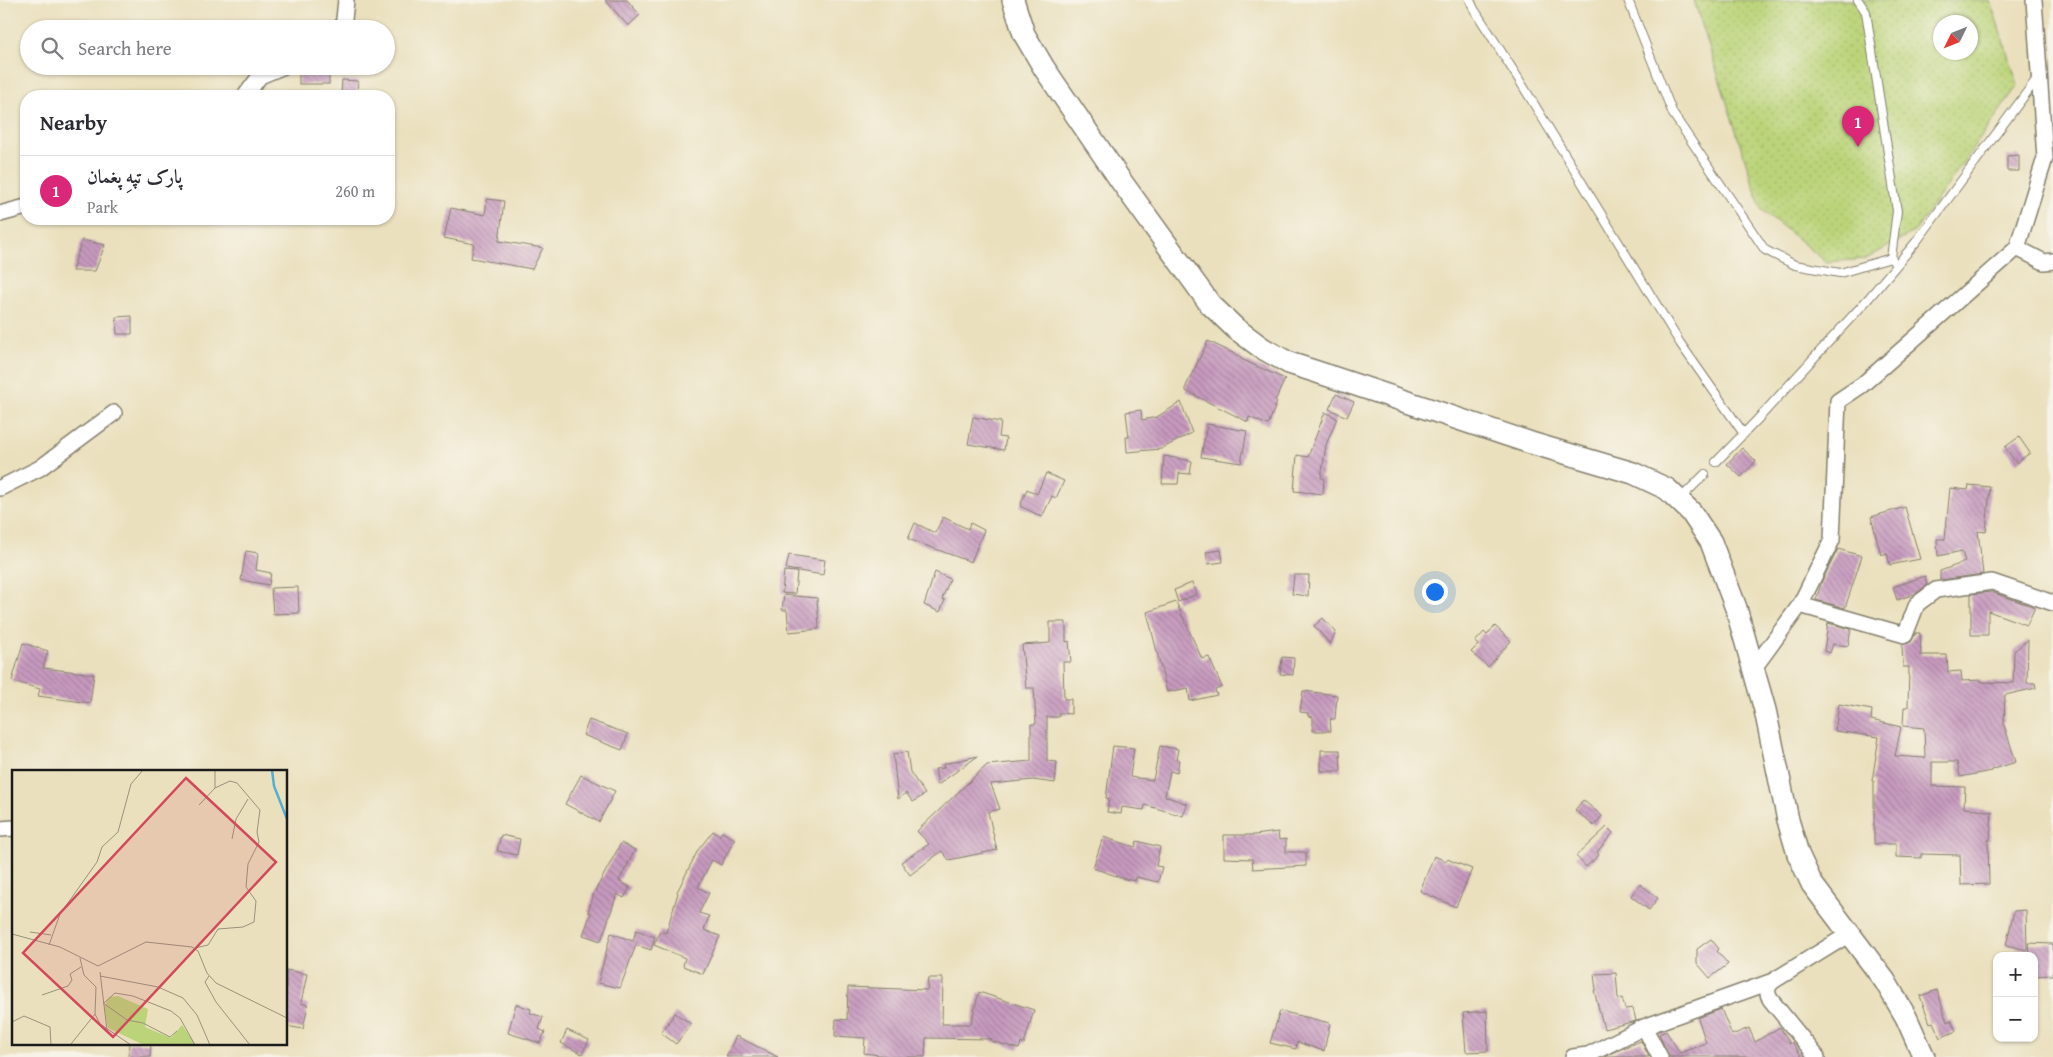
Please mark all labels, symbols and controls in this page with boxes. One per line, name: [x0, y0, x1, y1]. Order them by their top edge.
north arrow: [1933, 15, 1978, 60]
search box: [20, 20, 395, 75]
icon: search: [38, 34, 66, 62]
text: Search here: [78, 34, 172, 62]
pin: 1: [1842, 106, 1874, 147]
text: Nearby: [40, 107, 107, 138]
text: پارک تپهِ پغمان: [87, 162, 182, 190]
text: 1: [52, 179, 60, 203]
text: 260 m: [335, 179, 375, 203]
text: Park: [87, 195, 118, 219]
your location: [1422, 579, 1448, 605]
inset map: [12, 770, 288, 1044]
map controls: [1993, 952, 2038, 1042]
button: +: [1993, 952, 2038, 997]
button: −: [1993, 997, 2038, 1042]

